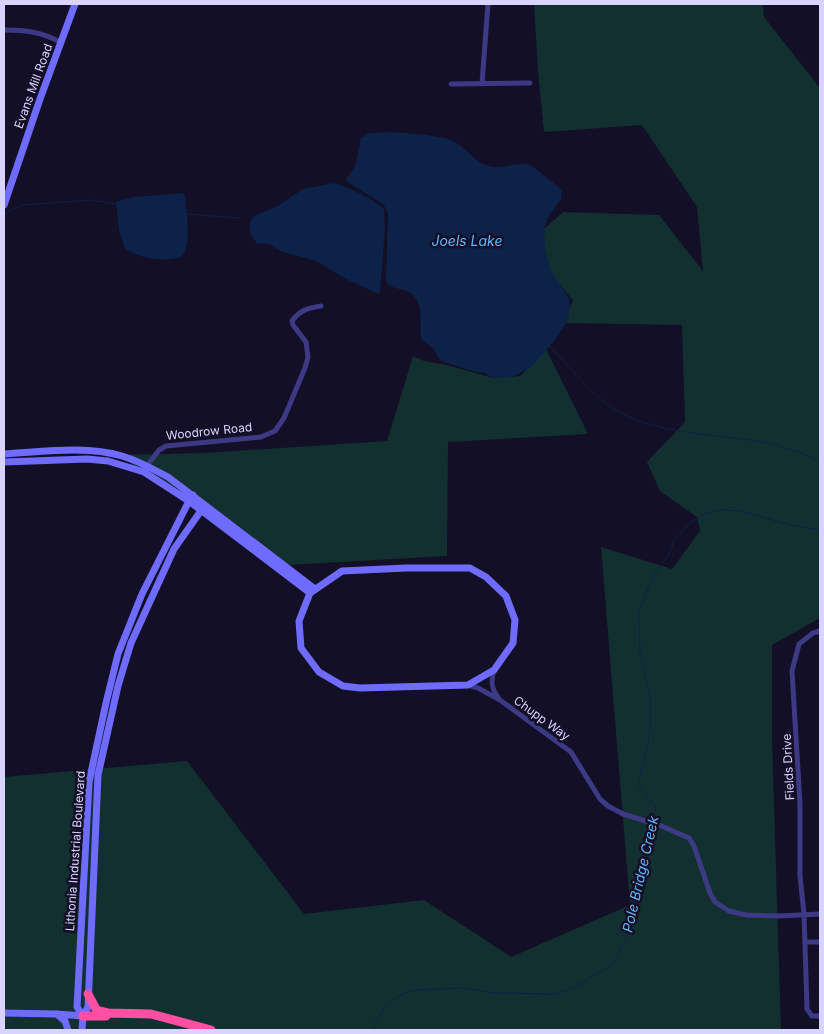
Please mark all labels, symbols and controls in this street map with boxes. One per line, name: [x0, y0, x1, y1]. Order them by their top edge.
street label: Evans Mill Road: [11, 41, 55, 131]
water label: Joels Lake: [431, 232, 503, 249]
street label: Woodrow Road: [165, 419, 253, 443]
street label: Chupp Way: [511, 693, 573, 743]
street label: Fields Drive: [779, 733, 797, 801]
street label: Lithonia Industrial Boulevard: [62, 770, 88, 932]
water label: Pole Bridge Creek: [618, 814, 662, 934]

